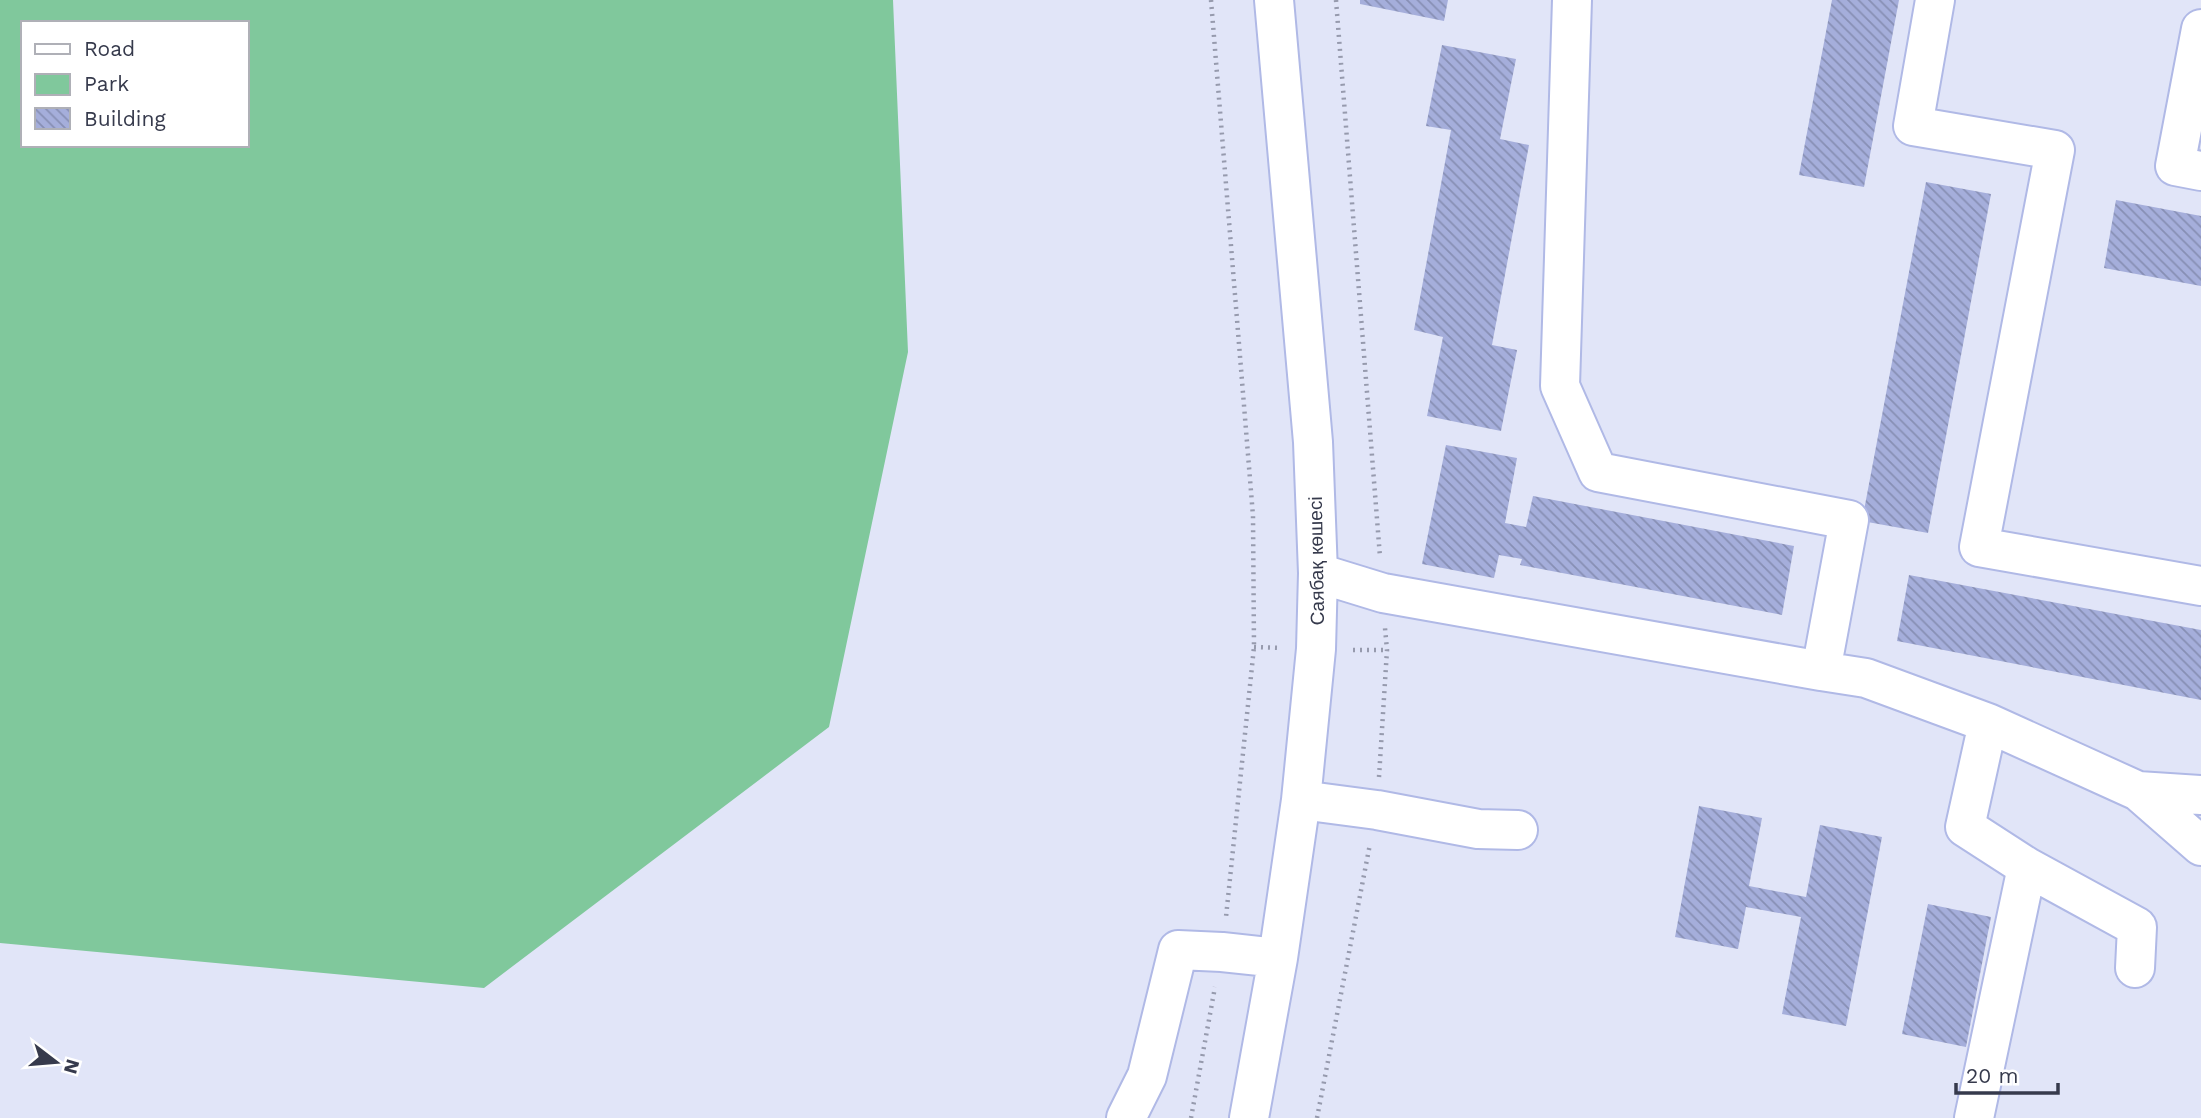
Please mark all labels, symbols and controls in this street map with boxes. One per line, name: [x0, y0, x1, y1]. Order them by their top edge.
legend: [21, 21, 248, 147]
text: Road: [84, 36, 135, 61]
text: Park: [84, 71, 129, 96]
text: Building: [84, 106, 166, 131]
street label: Саябақ көшесі: [1304, 496, 1329, 626]
north arrow: [21, 1027, 91, 1097]
scale bar: [1956, 1052, 2058, 1096]
text: N: [59, 1057, 85, 1076]
text: 20 m: [1966, 1063, 2018, 1088]

